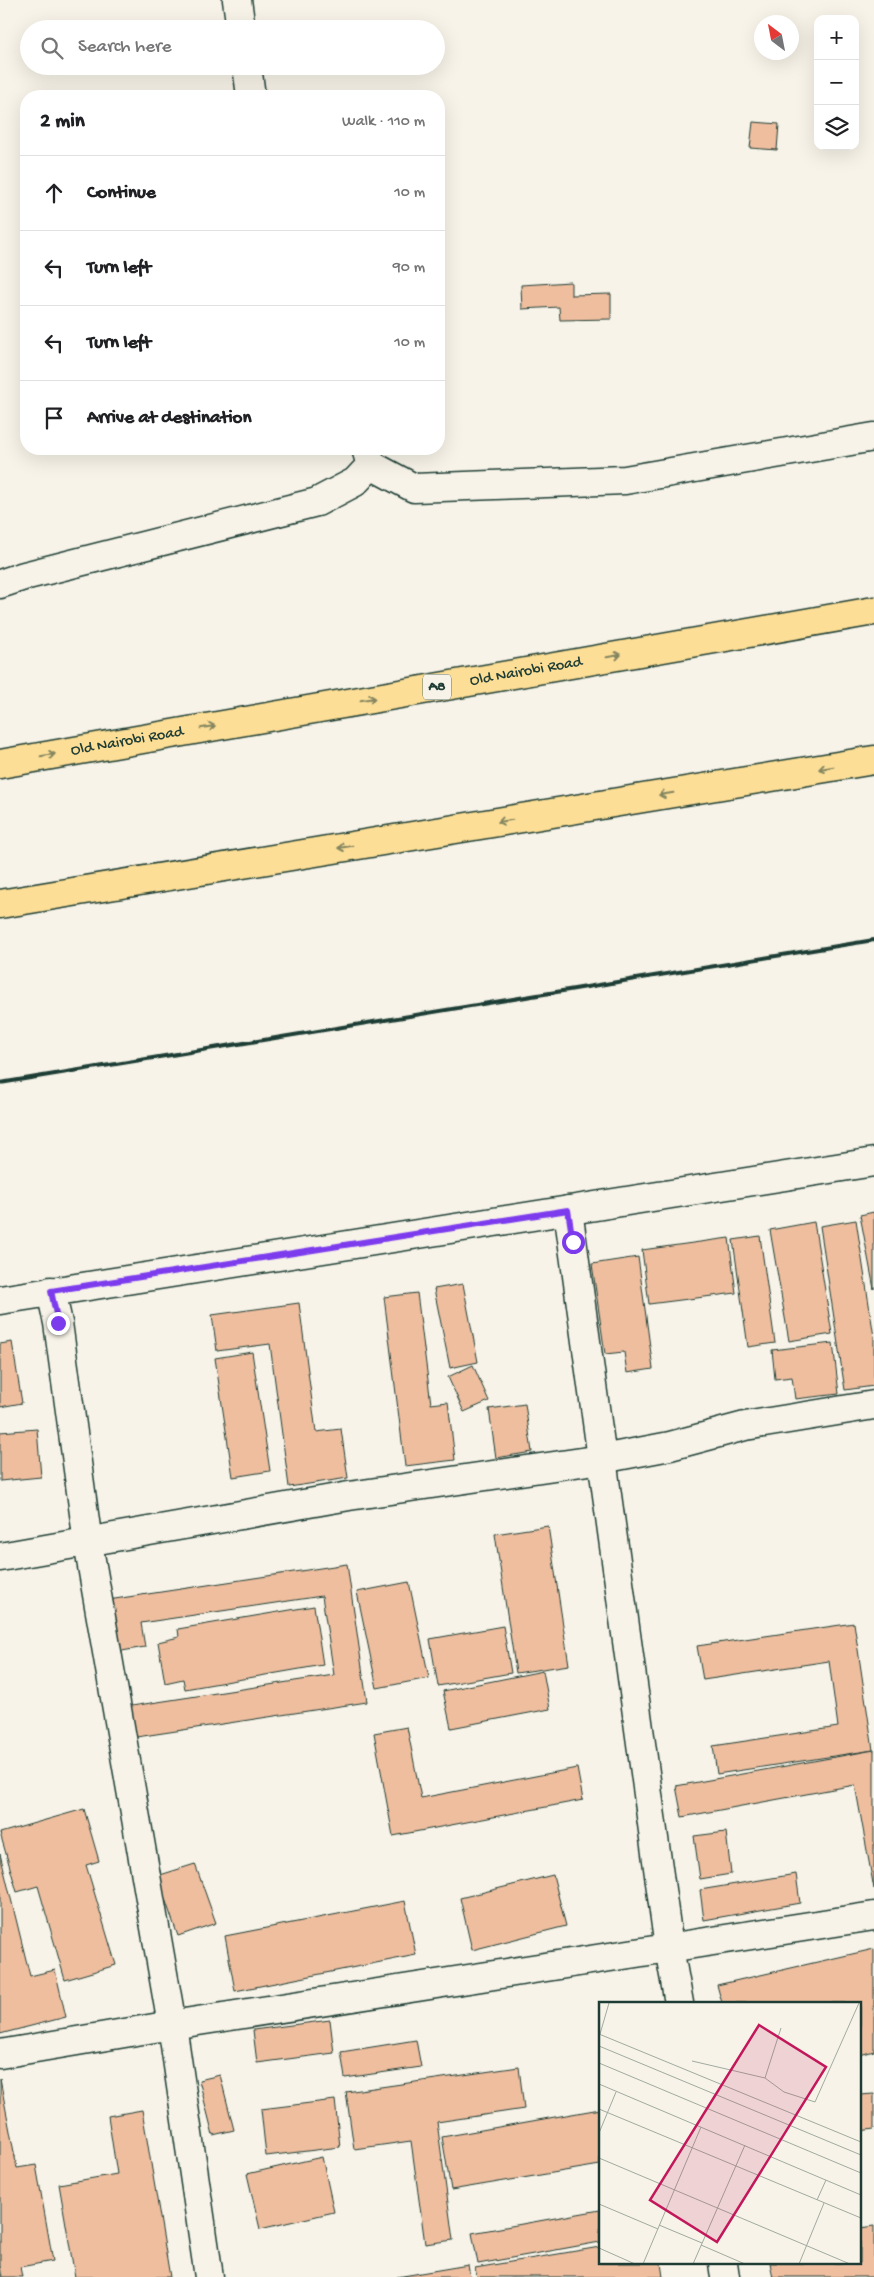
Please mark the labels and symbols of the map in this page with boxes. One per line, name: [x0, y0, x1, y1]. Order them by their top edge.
north arrow: [754, 15, 799, 60]
one-way arrow: [606, 651, 622, 661]
street label: Old Nairobi Road: [468, 652, 585, 691]
road number: A8: [423, 674, 451, 700]
one-way arrow: [360, 694, 376, 704]
street label: Old Nairobi Road: [69, 722, 186, 761]
one-way arrow: [200, 722, 216, 732]
one-way arrow: [40, 750, 56, 760]
one-way arrow: [818, 763, 834, 773]
one-way arrow: [658, 789, 674, 799]
one-way arrow: [498, 816, 514, 826]
one-way arrow: [337, 842, 353, 852]
route start: [562, 1231, 585, 1254]
route end: [47, 1312, 70, 1335]
inset map: [599, 2002, 862, 2264]

